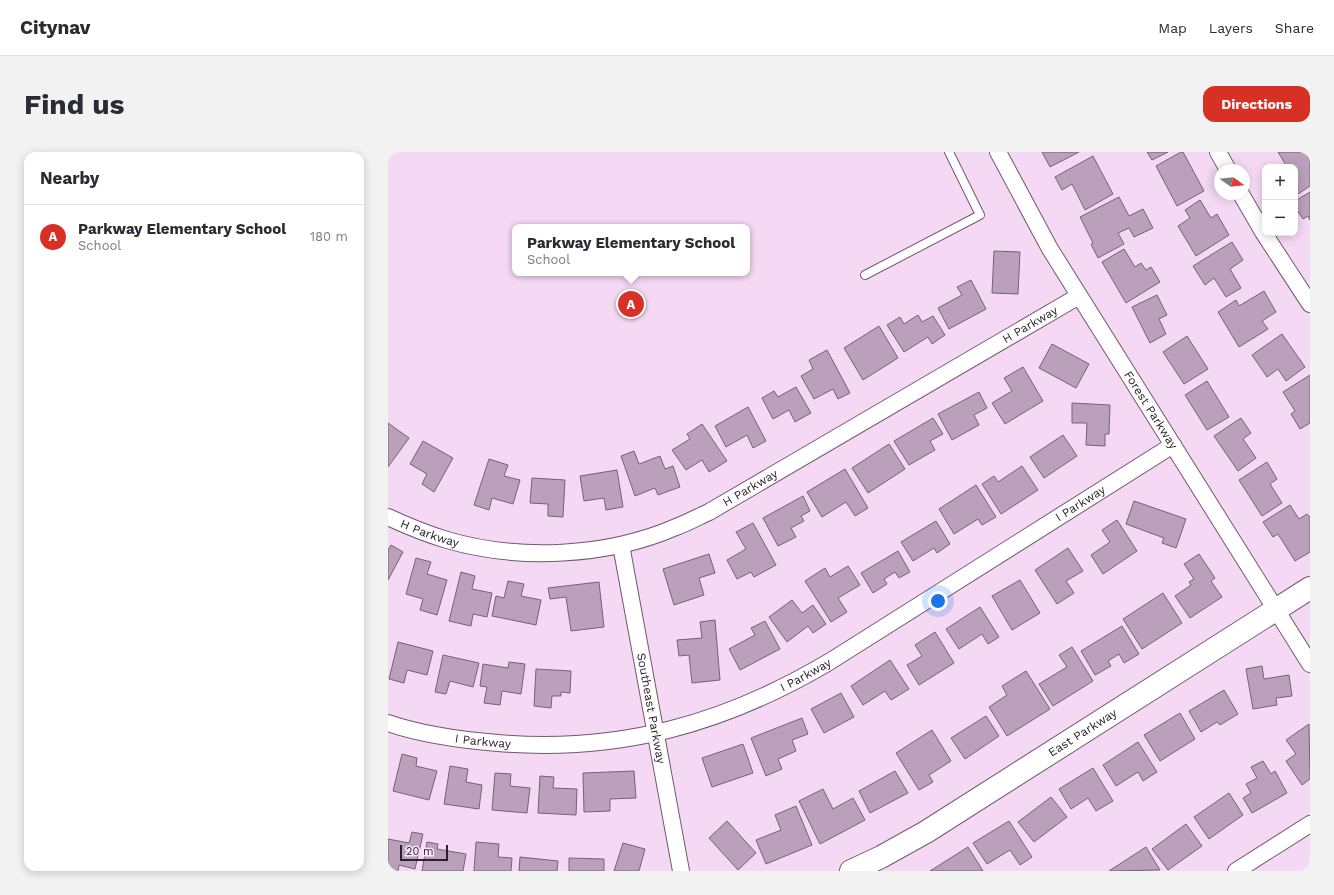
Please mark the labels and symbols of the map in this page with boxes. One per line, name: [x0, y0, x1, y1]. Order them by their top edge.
north arrow: [1214, 164, 1250, 200]
pin: A: [618, 289, 644, 319]
street label: H Parkway: [1000, 303, 1061, 346]
street label: Forest Parkway: [1121, 368, 1181, 452]
street label: H Parkway: [720, 466, 781, 509]
street label: I Parkway: [1053, 482, 1109, 524]
street label: H Parkway: [398, 517, 461, 550]
your location: [928, 591, 948, 611]
street label: Southeast Parkway: [634, 652, 668, 766]
street label: I Parkway: [778, 655, 834, 694]
street label: East Parkway: [1046, 705, 1120, 759]
street label: I Parkway: [454, 731, 512, 751]
scale bar: [400, 843, 448, 862]

